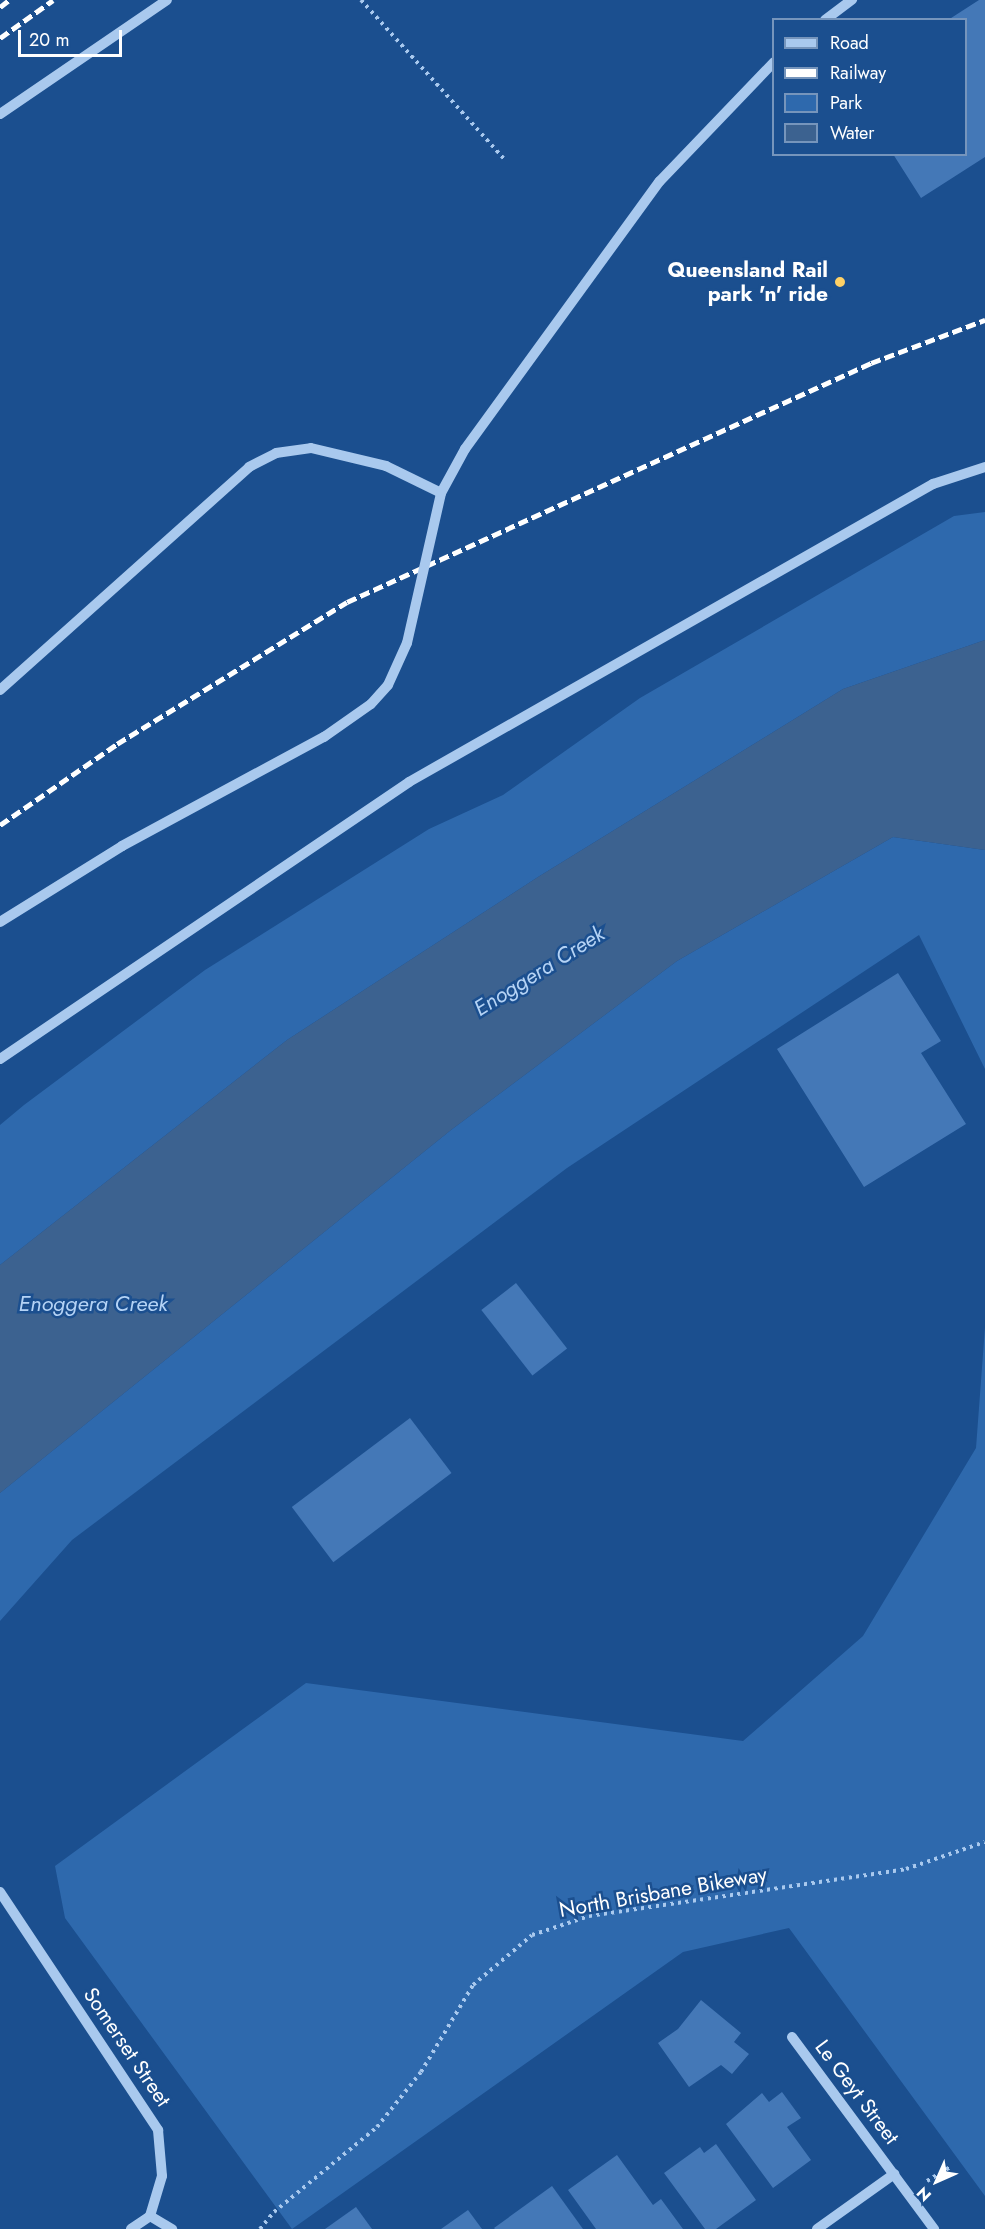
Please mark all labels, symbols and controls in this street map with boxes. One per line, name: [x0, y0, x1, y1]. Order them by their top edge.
scale bar: [21, 18, 124, 56]
legend: [772, 18, 967, 156]
text: 20 m: [29, 27, 69, 53]
text: Road: [830, 30, 869, 56]
text: Railway: [830, 60, 886, 86]
text: Park: [830, 90, 862, 116]
text: Water: [830, 120, 874, 146]
place label: Queensland Rail park 'n' ride: [667, 257, 828, 307]
marker: Queensland Rail park 'n' ride: [833, 275, 847, 289]
water label: Enoggera Creek: [469, 920, 609, 1022]
water label: Enoggera Creek: [18, 1291, 168, 1317]
street label: North Brisbane Bikeway: [557, 1861, 769, 1923]
street label: Somerset Street: [78, 1983, 176, 2111]
street label: Le Geyt Street: [810, 2035, 904, 2149]
north arrow: [907, 2151, 967, 2211]
text: N: [911, 2181, 937, 2207]

